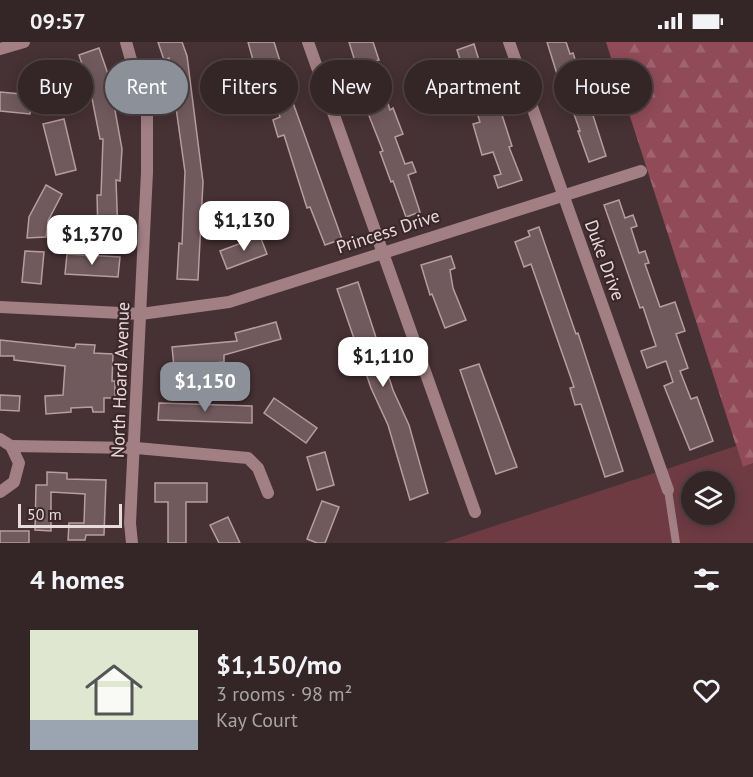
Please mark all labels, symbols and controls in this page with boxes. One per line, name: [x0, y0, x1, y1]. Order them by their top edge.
text: 09:57: [30, 7, 86, 35]
chip: Buy: [18, 60, 93, 114]
chip: Rent: [105, 60, 188, 114]
chip: Filters: [200, 60, 298, 114]
chip: New: [310, 60, 392, 114]
chip: Apartment: [404, 60, 542, 114]
chip: House: [554, 60, 652, 114]
pin: $1,130: [195, 201, 293, 252]
street label: Princess Drive: [333, 203, 443, 259]
text: $1,130: [213, 207, 275, 233]
pin: $1,370: [43, 215, 141, 266]
street label: Duke Drive: [580, 217, 630, 303]
text: $1,370: [61, 221, 123, 247]
street label: North Hoard Avenue: [106, 302, 134, 458]
pin: $1,110: [334, 337, 432, 388]
text: $1,110: [352, 343, 414, 369]
pin: $1,150: [156, 362, 254, 413]
text: $1,150: [174, 368, 236, 394]
map controls: [681, 471, 735, 525]
button: layers: [681, 471, 735, 525]
scale bar: [18, 501, 122, 528]
text: 50 m: [27, 504, 62, 524]
text: 4 homes: [30, 563, 125, 596]
icon: filters: [690, 563, 723, 596]
text: $1,150/mo: [216, 648, 342, 681]
icon: home: [78, 654, 150, 726]
icon: heart: [690, 674, 723, 707]
text: 3 rooms · 98 m²: [216, 681, 352, 707]
text: Kay Court: [216, 707, 298, 733]

